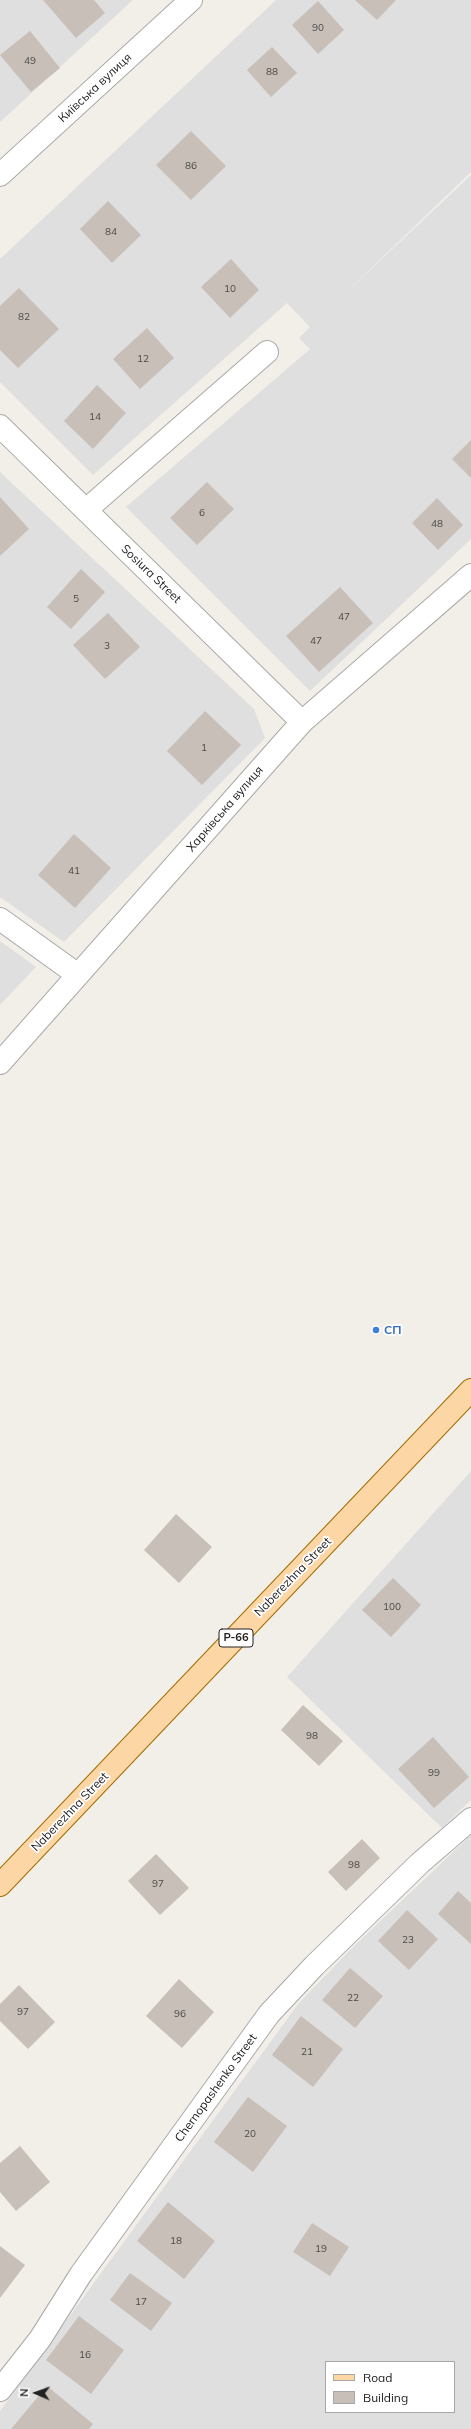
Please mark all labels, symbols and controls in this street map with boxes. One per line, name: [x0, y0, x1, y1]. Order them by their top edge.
house number: 90: [312, 22, 324, 34]
street label: Київська вулиця: [55, 50, 135, 126]
house number: 49: [24, 55, 36, 67]
house number: 88: [266, 66, 278, 78]
house number: 86: [185, 160, 197, 172]
house number: 84: [105, 226, 117, 238]
house number: 10: [224, 283, 236, 295]
house number: 82: [18, 311, 30, 323]
house number: 12: [137, 353, 149, 365]
house number: 14: [89, 411, 101, 423]
house number: 6: [199, 507, 205, 519]
house number: 48: [431, 518, 443, 530]
street label: Sosiura Street: [118, 542, 184, 606]
house number: 5: [73, 593, 79, 605]
house number: 47: [338, 611, 350, 623]
house number: 47: [310, 635, 322, 647]
house number: 3: [104, 640, 110, 652]
house number: 1: [201, 742, 207, 754]
street label: Харківська вулиця: [184, 763, 266, 855]
house number: 41: [68, 865, 80, 877]
place label: СП: [384, 1323, 401, 1337]
marker: СП: [371, 1325, 381, 1335]
street label: Naberezhna Street: [252, 1534, 334, 1620]
house number: 100: [383, 1601, 401, 1613]
road number: Р-66: [219, 1629, 253, 1647]
house number: 98: [306, 1730, 318, 1742]
house number: 99: [428, 1767, 440, 1779]
street label: Naberezhna Street: [29, 1769, 111, 1855]
house number: 98: [348, 1859, 360, 1871]
house number: 97: [152, 1878, 164, 1890]
house number: 23: [402, 1934, 414, 1946]
house number: 22: [347, 1992, 359, 2004]
house number: 97: [17, 2006, 29, 2018]
house number: 96: [174, 2008, 186, 2020]
street label: Chernopashenko Street: [172, 2031, 260, 2145]
house number: 21: [301, 2046, 313, 2058]
house number: 20: [244, 2128, 256, 2140]
house number: 18: [170, 2235, 182, 2247]
house number: 19: [315, 2243, 327, 2255]
house number: 17: [135, 2296, 147, 2308]
house number: 16: [79, 2349, 91, 2361]
legend: [325, 2361, 455, 2413]
text: Road: [363, 2370, 392, 2385]
north arrow: [16, 2373, 56, 2413]
text: N: [17, 2388, 31, 2397]
text: Building: [363, 2390, 408, 2405]

